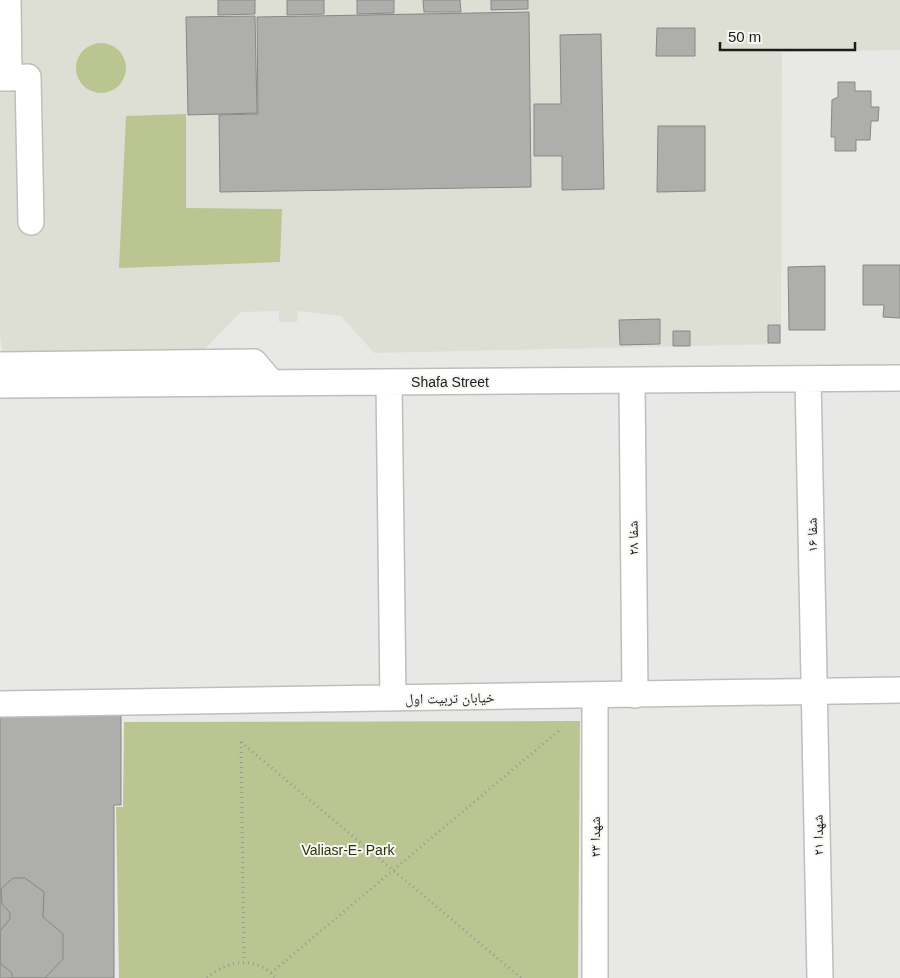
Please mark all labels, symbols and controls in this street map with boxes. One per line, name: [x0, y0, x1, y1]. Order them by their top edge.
scale bar: [720, 20, 855, 52]
text: 50 m: [728, 28, 761, 45]
street label: Shafa Street: [411, 374, 489, 390]
street label: شفا ۱۶: [804, 518, 820, 552]
street label: شفا ۲۸: [625, 521, 641, 555]
street label: خیابان تربیت اول: [405, 689, 495, 708]
street label: شهدا ۲۱: [810, 814, 826, 856]
street label: شهدا ۲۳: [587, 817, 603, 857]
park label: Valiasr-E- Park: [301, 842, 396, 858]

